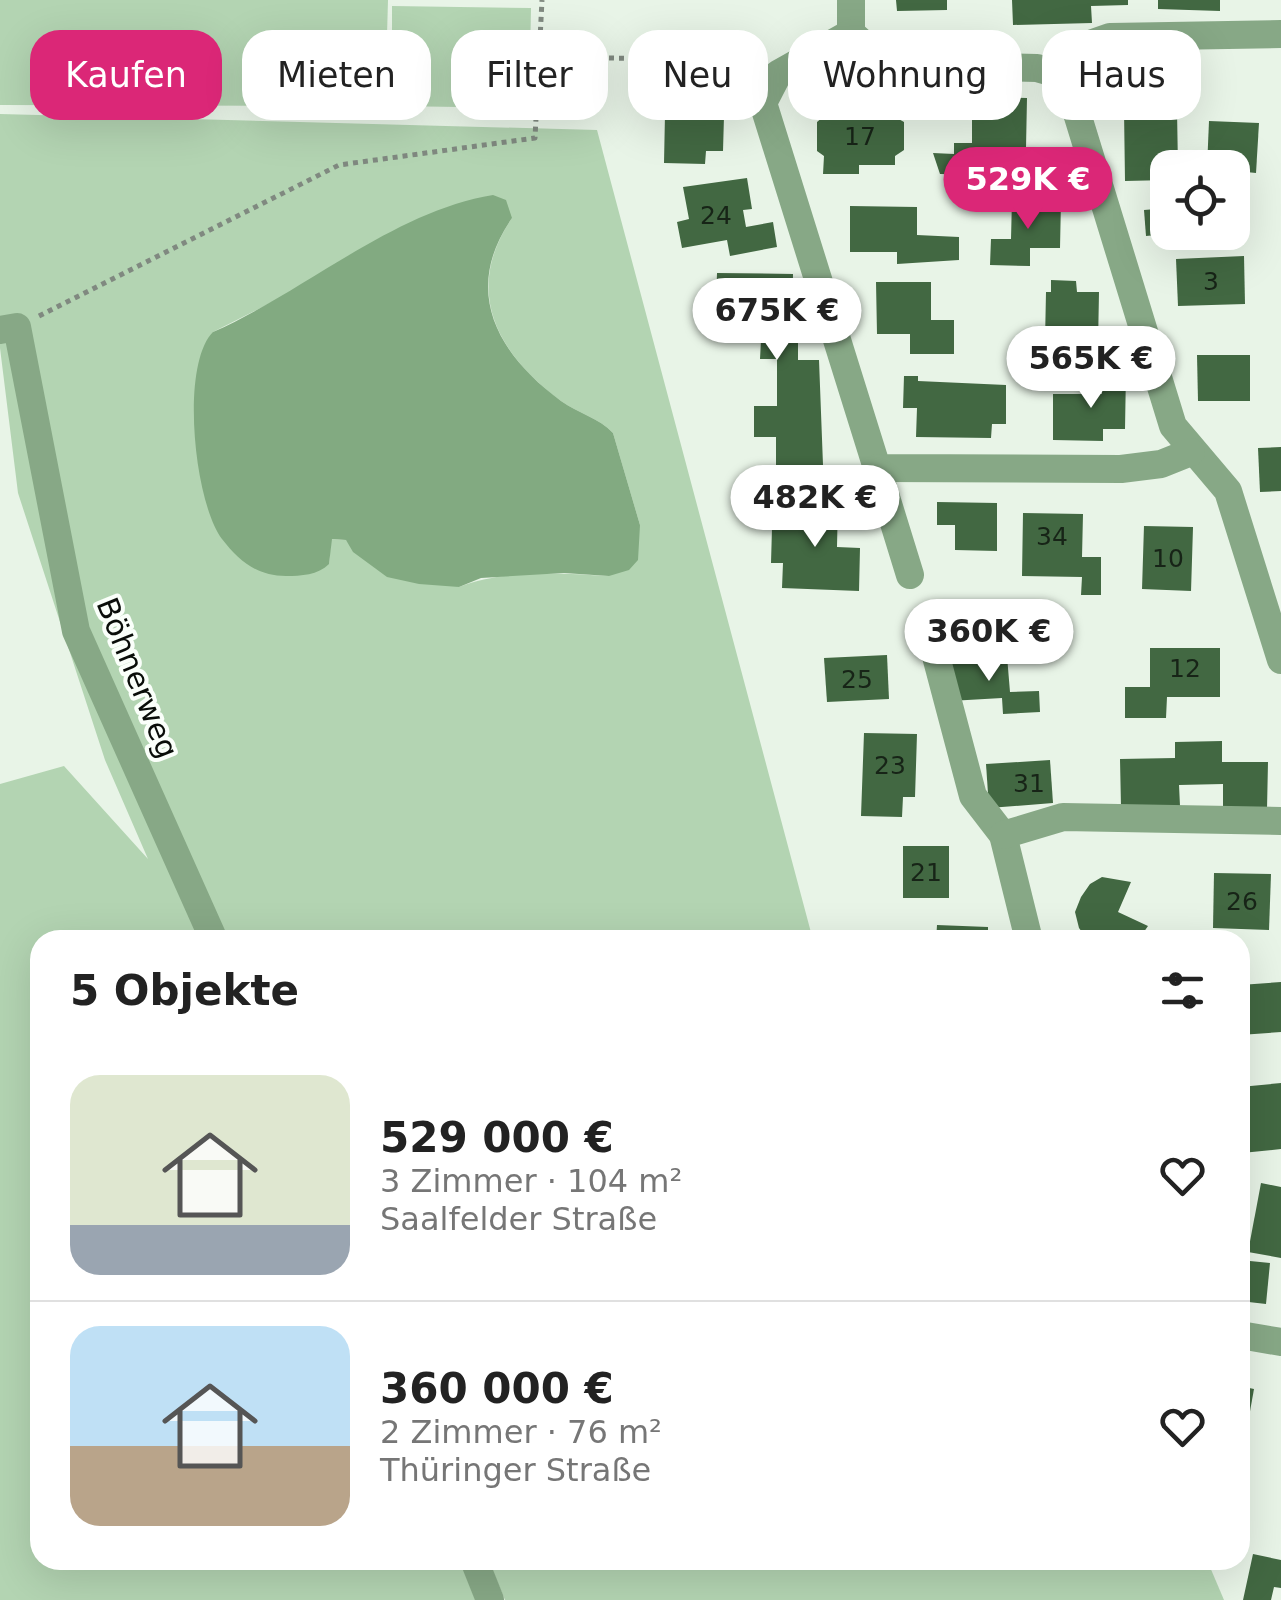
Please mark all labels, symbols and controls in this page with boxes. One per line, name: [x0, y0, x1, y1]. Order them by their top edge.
chip: Kaufen: [30, 30, 222, 120]
chip: Mieten: [242, 30, 431, 120]
chip: Filter: [451, 30, 608, 120]
chip: Neu: [628, 30, 768, 120]
chip: Wohnung: [788, 30, 1022, 120]
chip: Haus: [1042, 30, 1201, 120]
house number: 17: [844, 122, 876, 151]
pin: 529K €: [947, 147, 1109, 232]
map controls: [1150, 150, 1250, 250]
button: locate: [1150, 150, 1250, 250]
text: 529K €: [966, 160, 1091, 198]
house number: 24: [700, 201, 732, 230]
house number: 3: [1203, 267, 1219, 296]
pin: 675K €: [696, 278, 858, 363]
text: 675K €: [715, 291, 840, 329]
pin: 565K €: [1010, 326, 1172, 411]
text: 565K €: [1029, 339, 1154, 377]
pin: 482K €: [734, 465, 896, 550]
text: 482K €: [753, 478, 878, 516]
house number: 34: [1036, 522, 1068, 551]
house number: 10: [1152, 544, 1184, 573]
street label: Böhnerweg: [89, 593, 185, 763]
pin: 360K €: [908, 599, 1070, 684]
text: 360K €: [927, 612, 1052, 650]
house number: 12: [1169, 654, 1201, 683]
house number: 25: [841, 665, 873, 694]
house number: 23: [874, 751, 906, 780]
house number: 31: [1013, 769, 1045, 798]
house number: 21: [910, 858, 942, 887]
house number: 26: [1226, 887, 1258, 916]
icon: filters: [1155, 963, 1210, 1018]
text: 5 Objekte: [70, 966, 299, 1015]
text: 529 000 €: [380, 1113, 614, 1162]
icon: home: [150, 1115, 270, 1235]
icon: heart: [1155, 1148, 1210, 1203]
text: 3 Zimmer · 104 m²: [380, 1162, 682, 1200]
text: Saalfelder Straße: [380, 1200, 657, 1238]
text: 360 000 €: [380, 1364, 614, 1413]
icon: home: [150, 1366, 270, 1486]
icon: heart: [1155, 1399, 1210, 1454]
text: 2 Zimmer · 76 m²: [380, 1413, 662, 1451]
text: Thüringer Straße: [380, 1451, 651, 1489]

